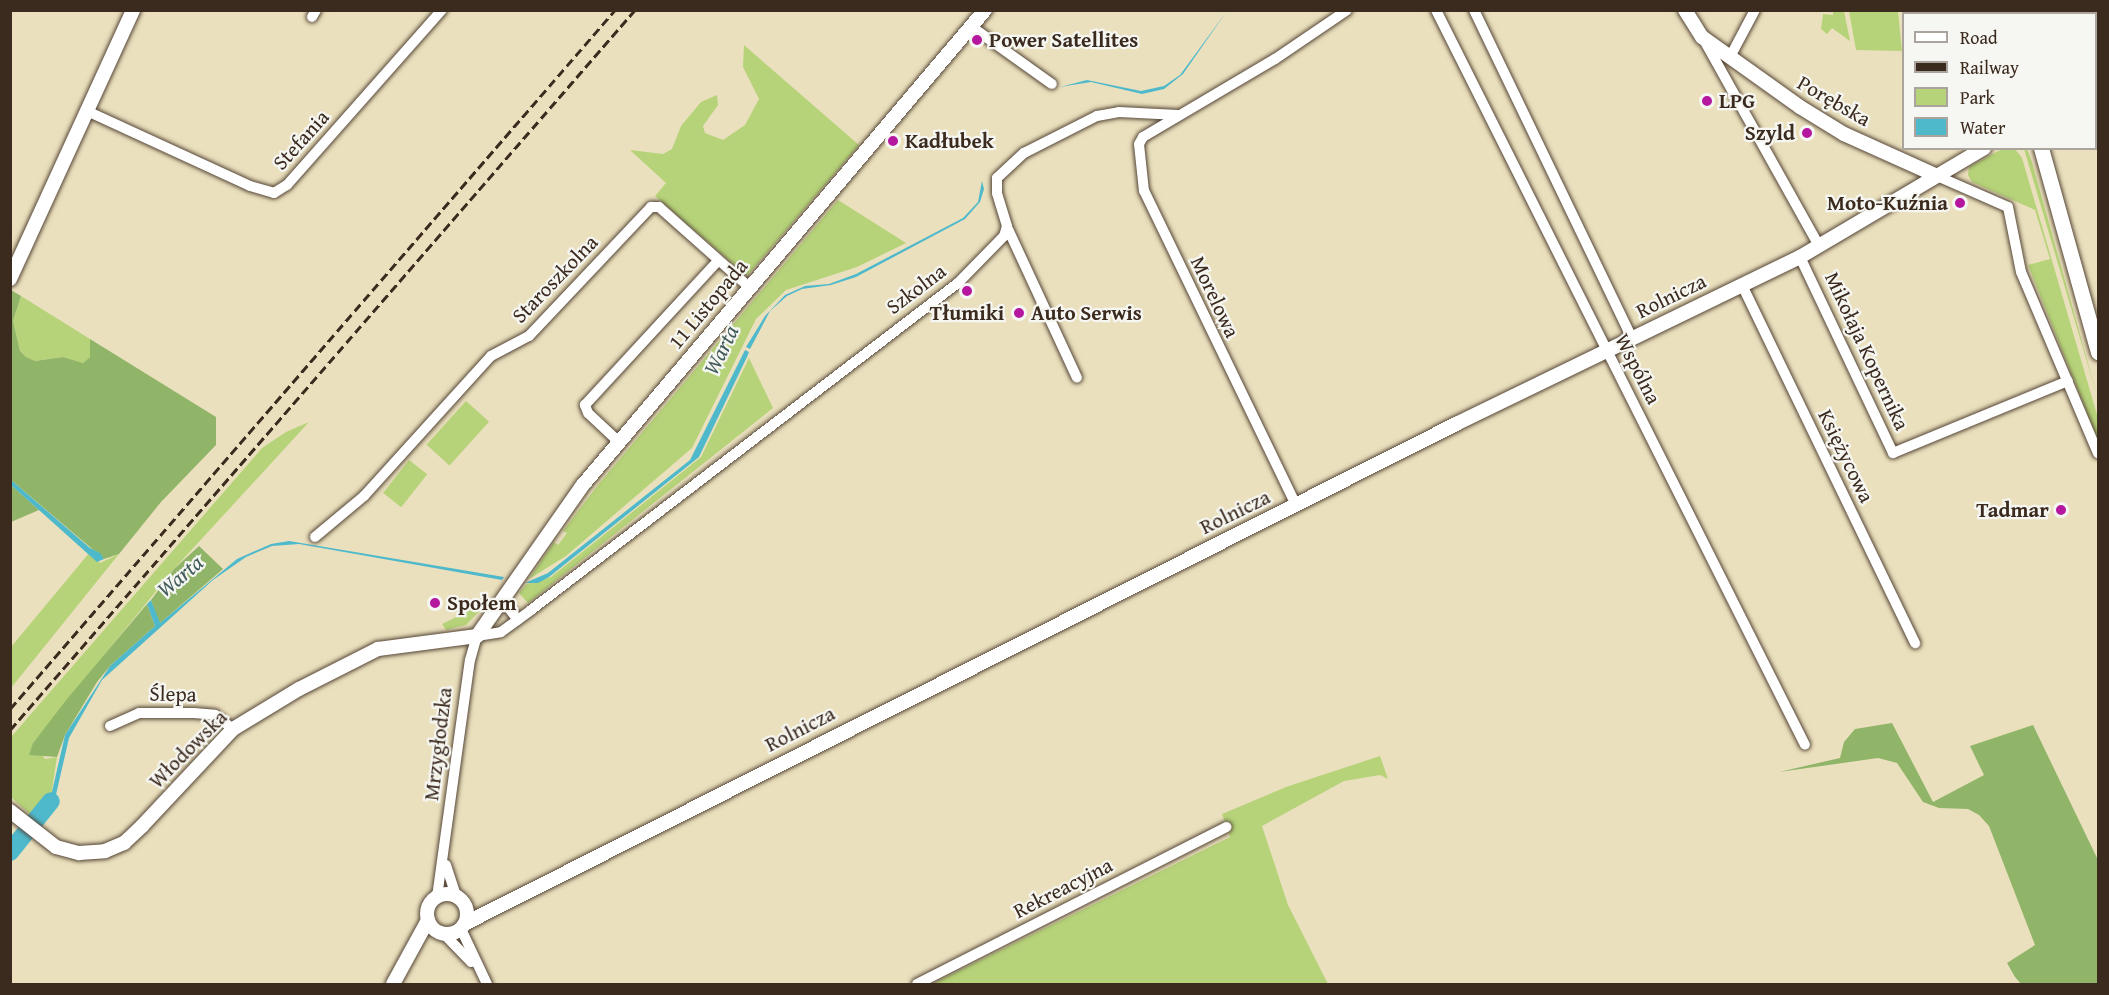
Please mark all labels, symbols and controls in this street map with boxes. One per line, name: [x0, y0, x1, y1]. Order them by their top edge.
legend: [1902, 12, 2097, 150]
text: Road: [1960, 24, 1998, 51]
place label: Power Satellites: [989, 27, 1138, 53]
marker: Power Satellites: [970, 33, 984, 47]
text: Railway: [1960, 54, 2019, 81]
street label: Porębska: [1793, 70, 1875, 132]
text: Park: [1960, 84, 1995, 111]
place label: LPG: [1719, 88, 1755, 114]
marker: LPG: [1700, 94, 1714, 108]
street label: Stefania: [268, 105, 334, 175]
text: Water: [1960, 114, 2005, 141]
place label: Szyld: [1745, 120, 1795, 146]
marker: Szyld: [1800, 126, 1814, 140]
place label: Kadłubek: [905, 128, 994, 154]
marker: Kadłubek: [886, 134, 900, 148]
place label: Moto-Kuźnia: [1827, 190, 1948, 216]
marker: Moto-Kuźnia: [1953, 196, 1967, 210]
street label: Staroszkolna: [507, 230, 603, 328]
street label: Morelowa: [1185, 252, 1245, 342]
street label: 11 Listopada: [663, 254, 753, 354]
street label: Szkolna: [881, 258, 951, 320]
street label: Rolnicza: [1632, 268, 1710, 324]
street label: Mikołaja Kopernika: [1819, 268, 1915, 434]
marker: Tłumiki: [960, 284, 974, 298]
place label: Tłumiki: [930, 300, 1004, 326]
place label: Auto Serwis: [1031, 300, 1142, 326]
marker: Auto Serwis: [1012, 306, 1026, 320]
water label: Warta: [698, 321, 744, 379]
street label: Wspólna: [1610, 329, 1666, 409]
street label: Księżycowa: [1813, 405, 1879, 507]
street label: Rolnicza: [1196, 484, 1274, 540]
place label: Tadmar: [1976, 497, 2049, 523]
marker: Tadmar: [2054, 503, 2068, 517]
water label: Warta: [152, 549, 208, 603]
place label: Społem: [447, 590, 516, 616]
marker: Społem: [428, 596, 442, 610]
street label: Ślepa: [149, 681, 197, 707]
street label: Mrzygłodzka: [419, 686, 457, 802]
street label: Rolnicza: [761, 701, 839, 757]
street label: Włodowska: [144, 705, 232, 793]
street label: Rekreacyjna: [1009, 852, 1117, 924]

